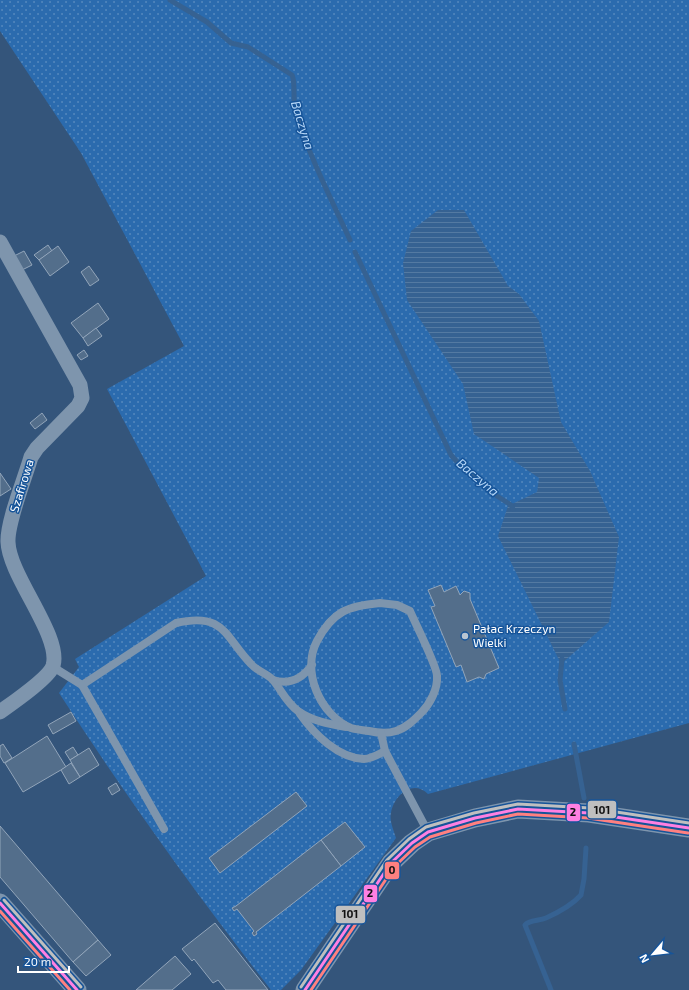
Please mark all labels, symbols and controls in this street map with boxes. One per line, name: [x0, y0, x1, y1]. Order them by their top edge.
water label: Baczyna: [288, 99, 318, 151]
water label: Baczyna: [454, 455, 502, 499]
street label: Szafirowa: [6, 458, 36, 514]
place label: Pałac Krzeczyn Wielki: [473, 621, 555, 649]
marker: Pałac Krzeczyn Wielki: [460, 631, 470, 641]
line badge: 101: [587, 800, 617, 819]
line badge: 2: [566, 803, 581, 822]
text: 101: [594, 803, 610, 816]
text: 2: [570, 805, 576, 818]
line badge: 0: [384, 861, 400, 880]
text: 0: [389, 863, 396, 876]
line badge: 2: [363, 884, 378, 903]
text: 2: [367, 886, 373, 899]
line badge: 101: [335, 905, 366, 924]
text: 101: [342, 907, 358, 920]
north arrow: [633, 934, 673, 974]
scale bar: [18, 948, 69, 974]
text: N: [636, 952, 651, 965]
text: 20 m: [24, 954, 51, 968]

